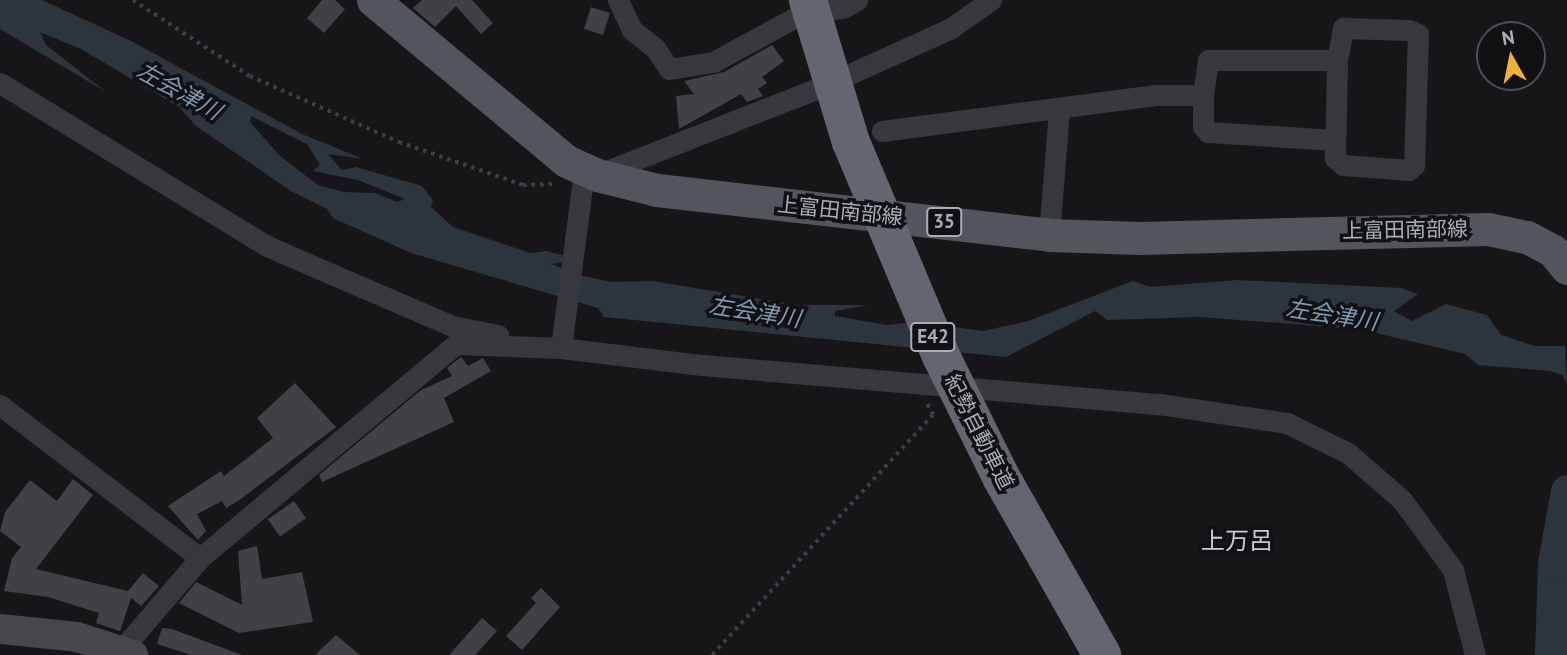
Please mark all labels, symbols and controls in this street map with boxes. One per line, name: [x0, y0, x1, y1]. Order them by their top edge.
north arrow: [1476, 21, 1546, 91]
text: N: [1500, 24, 1516, 50]
water label: 左会津川: [132, 57, 226, 125]
street label: 上富田南部線: [776, 192, 904, 230]
road number: 35: [925, 206, 963, 238]
street label: 上富田南部線: [1342, 216, 1468, 244]
water label: 左会津川: [707, 291, 803, 333]
water label: 左会津川: [1284, 294, 1380, 336]
road number: E42: [910, 322, 956, 352]
street label: 紀勢自動車道: [939, 370, 1019, 494]
district label: 上万呂: [1201, 527, 1273, 555]

